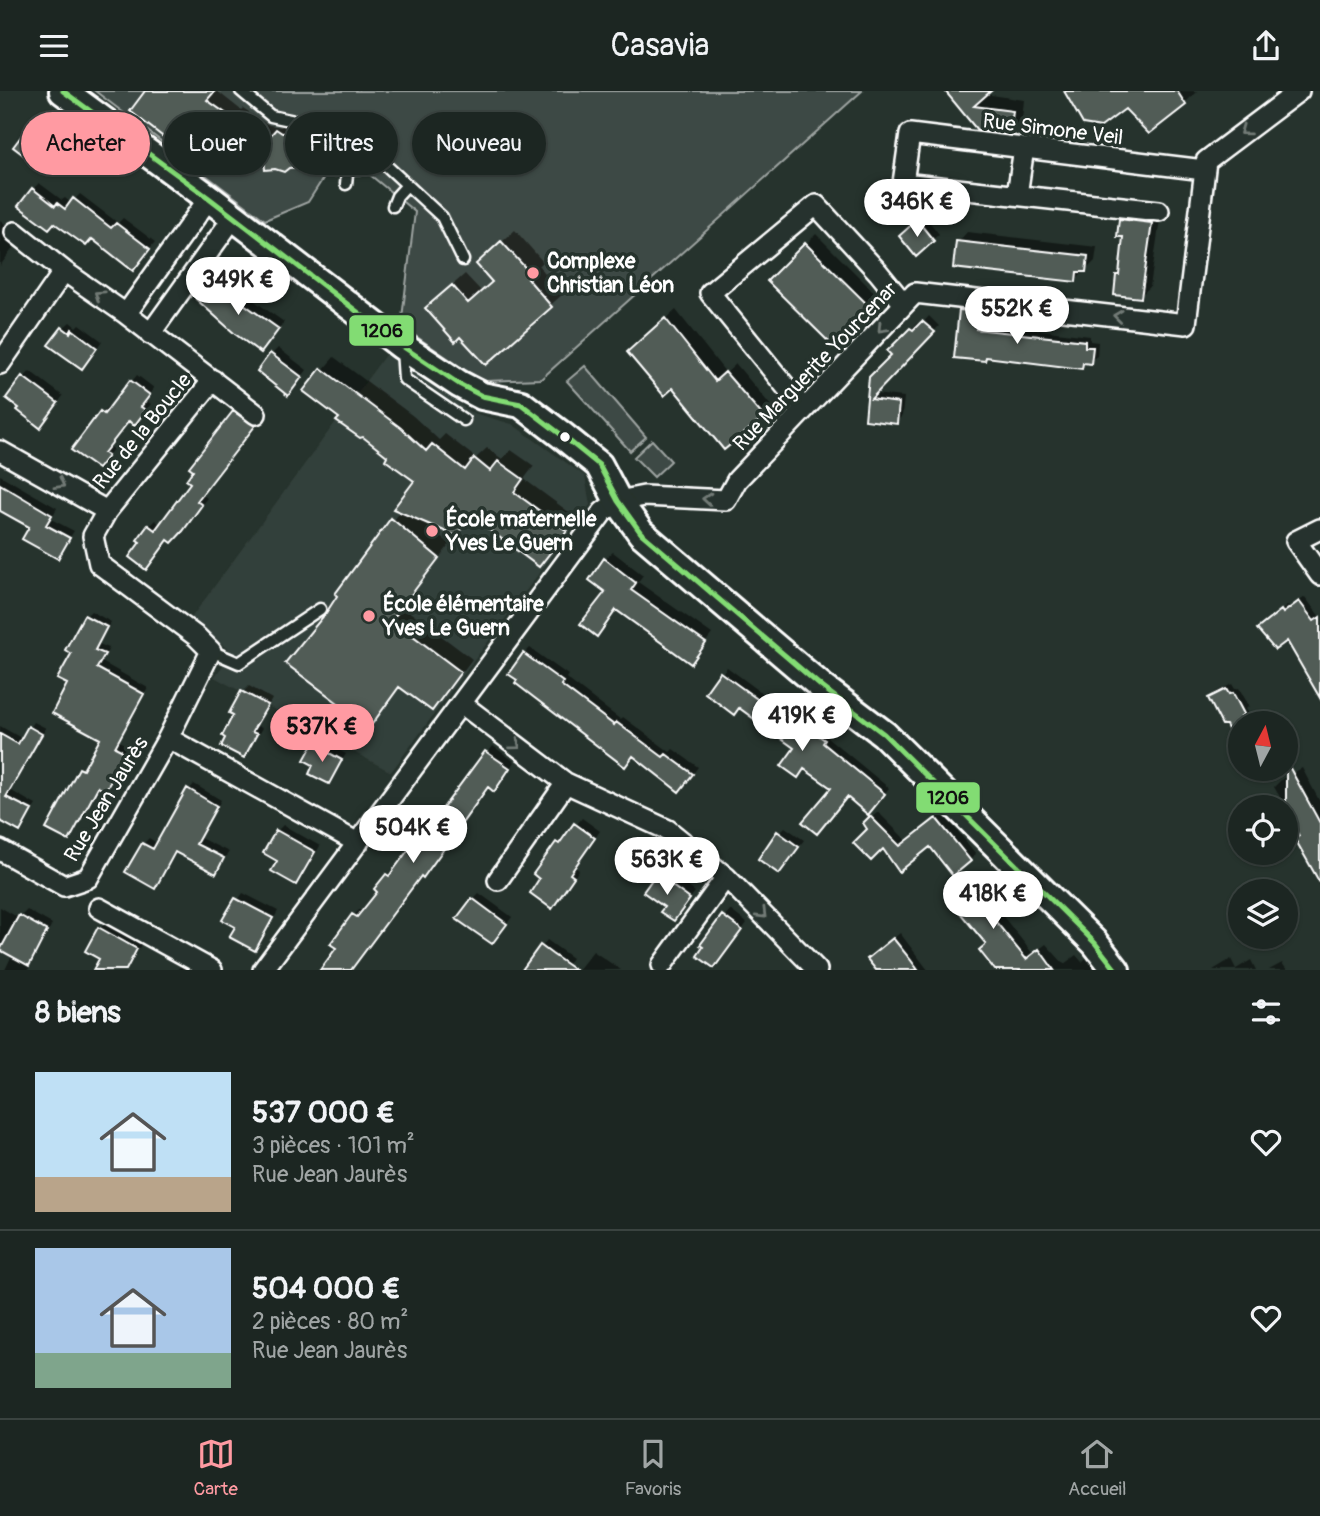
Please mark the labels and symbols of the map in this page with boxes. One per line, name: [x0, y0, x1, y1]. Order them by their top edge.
street label: Rue Simone Veil: [981, 107, 1125, 152]
one-way arrow: [1239, 123, 1252, 135]
pin: 346K €: [860, 179, 974, 239]
place label: Complexe Christian Léon: [547, 248, 674, 299]
pin: 349K €: [181, 257, 295, 317]
marker: Complexe Christian Léon: [525, 265, 541, 281]
street label: Rue Marguerite Yourcenar: [727, 276, 904, 457]
pin: 552K €: [960, 287, 1074, 346]
one-way arrow: [94, 291, 107, 303]
one-way arrow: [1112, 309, 1123, 324]
line badge: 1206: [348, 314, 415, 347]
text: 1206: [361, 319, 403, 343]
one-way arrow: [877, 319, 890, 332]
street label: Rue de la Boucle: [87, 367, 198, 495]
unlabelled marker: [558, 430, 572, 444]
one-way arrow: [52, 476, 65, 489]
one-way arrow: [702, 491, 713, 506]
place label: École maternelle Yves Le Guern: [445, 505, 597, 557]
marker: École maternelle Yves Le Guern: [424, 523, 440, 539]
place label: École élémentaire Yves Le Guern: [382, 590, 544, 642]
marker: École élémentaire Yves Le Guern: [361, 608, 377, 624]
pin: 419K €: [745, 693, 859, 753]
pin: 537K €: [265, 705, 379, 764]
north arrow: [1228, 711, 1298, 781]
street label: Rue Jean Jaurès: [58, 731, 155, 867]
one-way arrow: [509, 736, 521, 749]
line badge: 1206: [915, 781, 981, 814]
text: 1206: [927, 786, 969, 810]
pin: 504K €: [356, 805, 470, 865]
pin: 563K €: [610, 837, 724, 897]
pin: 418K €: [936, 871, 1050, 931]
one-way arrow: [754, 905, 767, 918]

